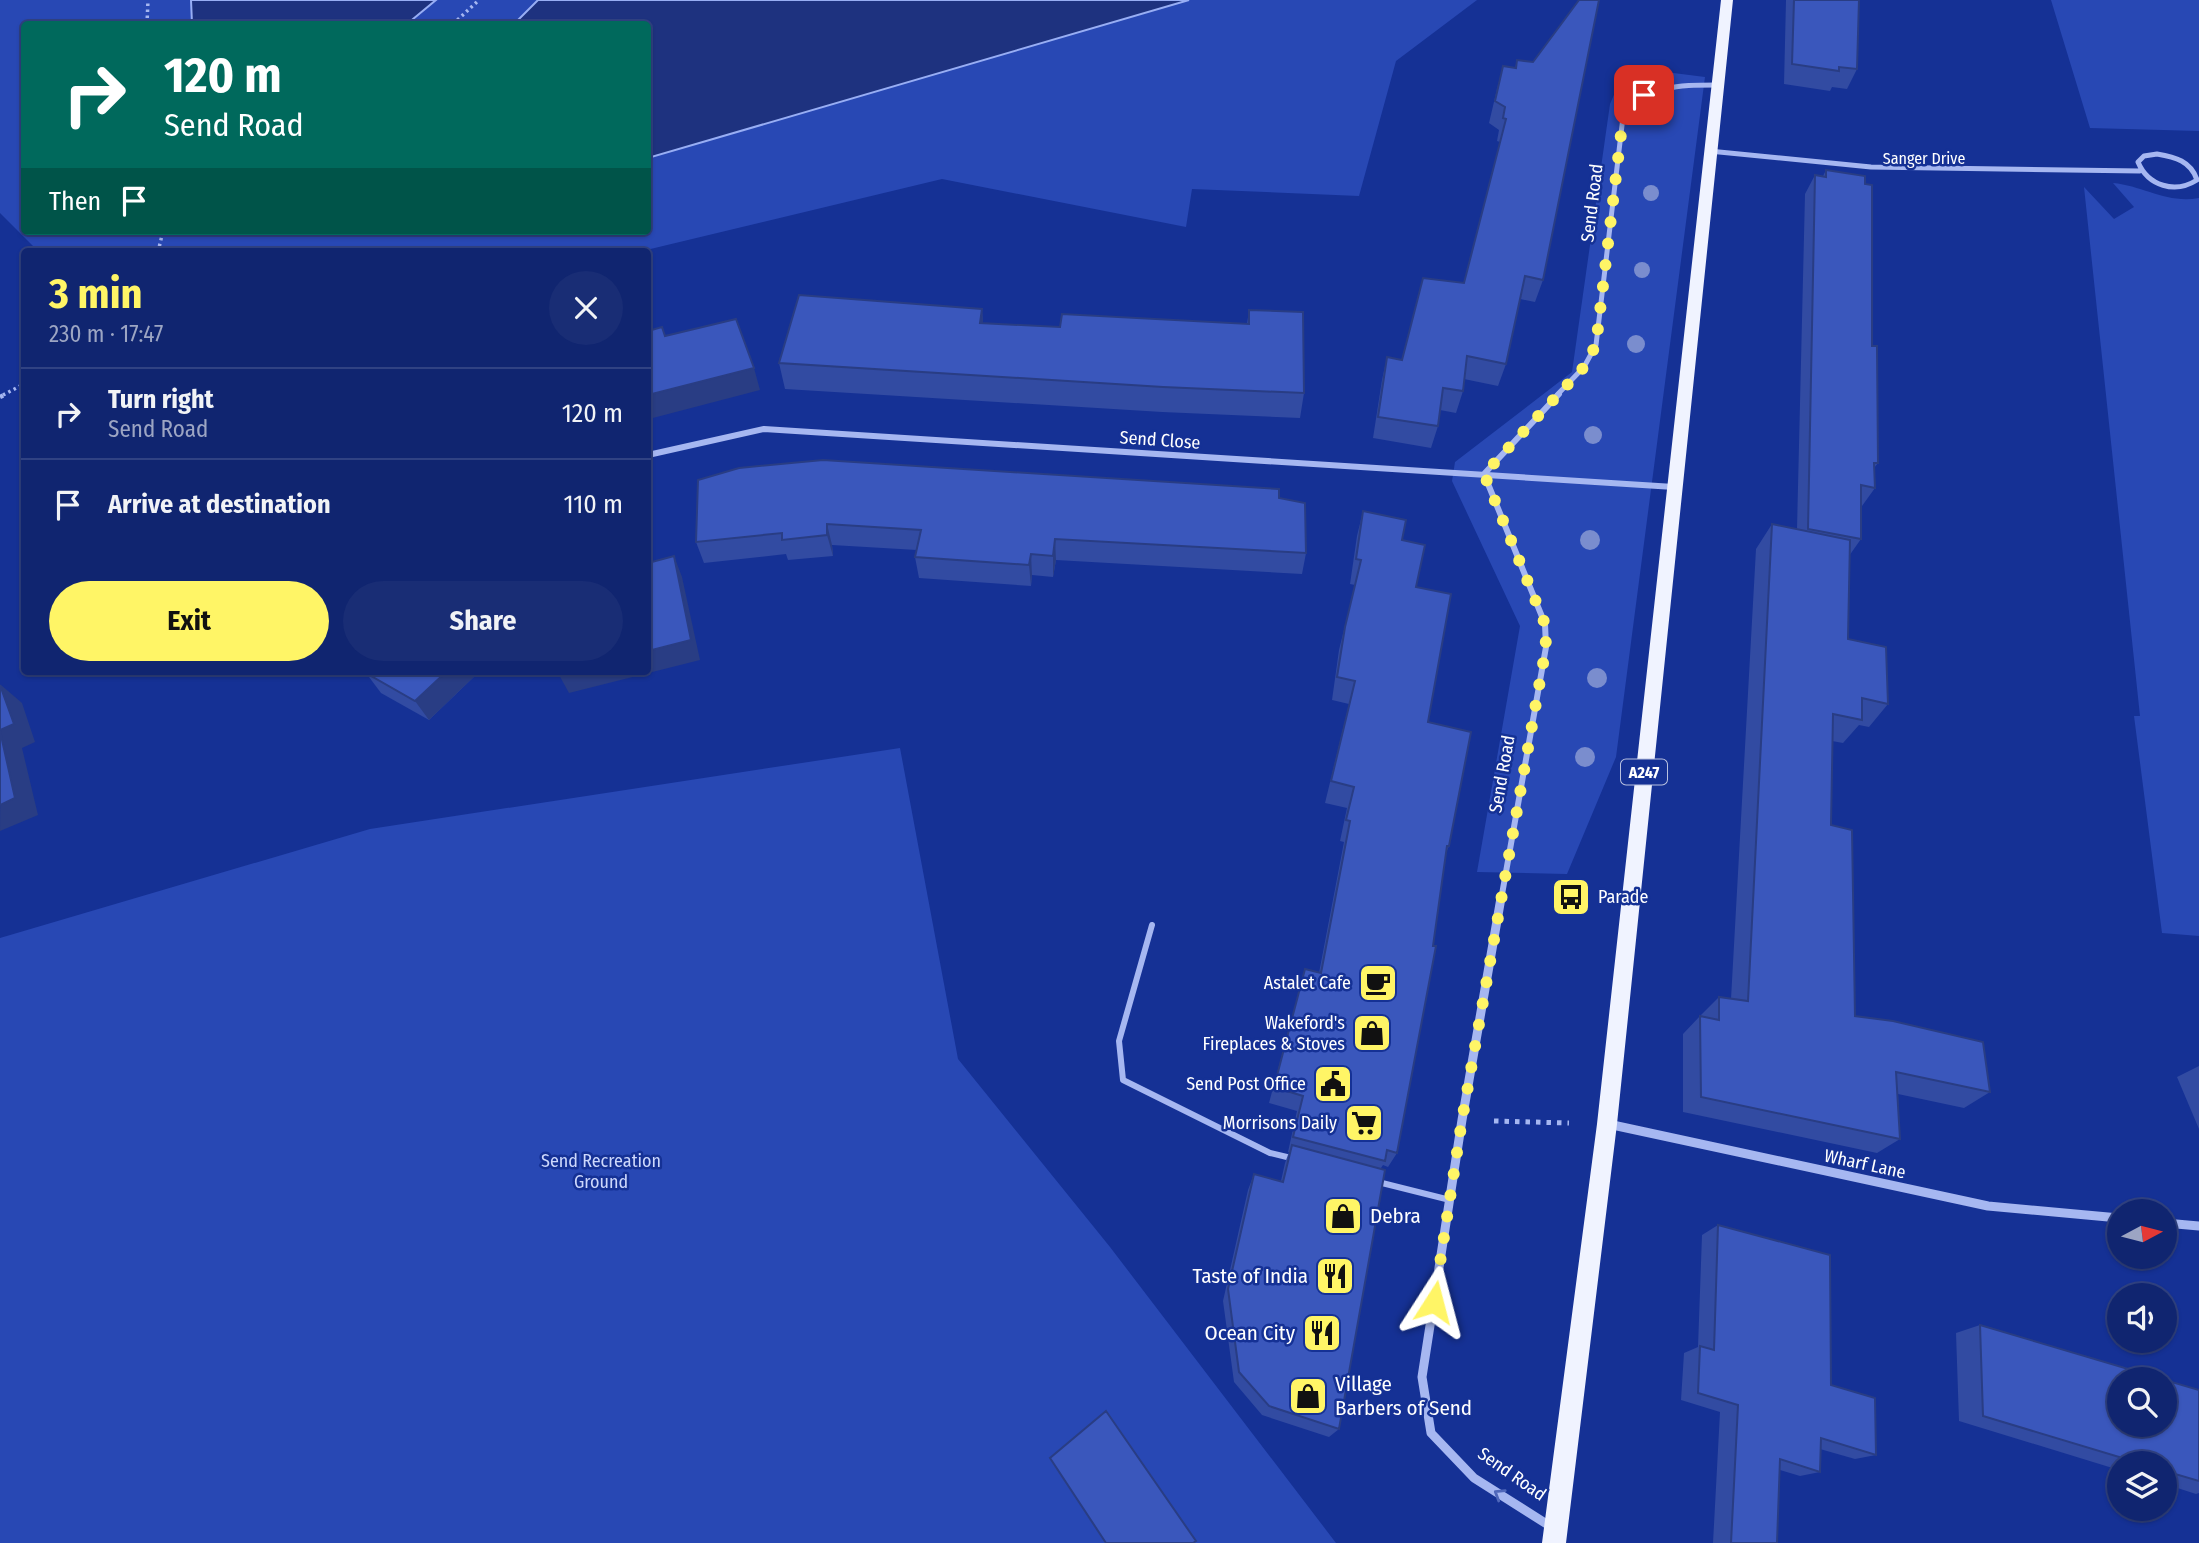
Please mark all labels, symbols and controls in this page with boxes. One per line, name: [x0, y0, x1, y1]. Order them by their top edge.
text: 120 m: [164, 46, 282, 105]
icon: right: [49, 49, 140, 140]
pin: [1614, 65, 1674, 125]
icon: arrive: [1625, 76, 1663, 114]
text: Send Road: [164, 106, 304, 144]
street label: Sanger Drive: [1883, 149, 1965, 168]
street label: Send Road: [1576, 163, 1608, 243]
icon: arrive: [115, 182, 153, 220]
text: Then: [49, 186, 101, 217]
text: 3 min: [49, 269, 143, 319]
button: close: [549, 271, 623, 345]
text: 230 m · 17:47: [49, 320, 163, 348]
text: Turn right: [108, 384, 214, 415]
icon: right: [49, 395, 87, 433]
text: 120 m: [562, 398, 623, 429]
text: Send Road: [108, 415, 208, 443]
street label: Send Close: [1119, 426, 1201, 454]
icon: arrive: [49, 486, 87, 524]
text: Arrive at destination: [108, 489, 331, 520]
text: 110 m: [563, 489, 623, 520]
button: Exit: [49, 581, 329, 661]
button: Share: [343, 581, 623, 661]
street label: Send Road: [1484, 733, 1520, 815]
road number: A247: [1621, 760, 1667, 785]
bus stop icon: Parade: [1550, 876, 1592, 918]
place label: Parade: [1598, 886, 1648, 908]
cafe icon: Astalet Cafe: [1357, 962, 1399, 1004]
place label: Astalet Cafe: [1264, 972, 1351, 994]
place label: Wakeford's Fireplaces & Stoves: [1203, 1012, 1345, 1055]
shop icon: Wakeford's Fireplaces & Stoves: [1351, 1012, 1393, 1054]
public building icon: Send Post Office: [1312, 1063, 1354, 1105]
place label: Send Post Office: [1186, 1073, 1306, 1095]
supermarket icon: Morrisons Daily: [1343, 1102, 1385, 1144]
place label: Morrisons Daily: [1223, 1112, 1337, 1134]
street label: Wharf Lane: [1822, 1145, 1908, 1183]
park label: Send Recreation Ground: [541, 1150, 661, 1193]
shop icon: Debra: [1322, 1195, 1364, 1237]
north arrow: [2107, 1199, 2177, 1269]
map controls: [2107, 1199, 2177, 1521]
place label: Debra: [1370, 1203, 1421, 1229]
restaurant icon: Taste of India: [1314, 1255, 1356, 1297]
place label: Taste of India: [1193, 1263, 1308, 1289]
position arrow: [1397, 1265, 1471, 1339]
button: sound: [2107, 1283, 2177, 1353]
restaurant icon: Ocean City: [1301, 1312, 1343, 1354]
place label: Ocean City: [1205, 1320, 1296, 1346]
button: search: [2107, 1367, 2177, 1437]
place label: Village Barbers of Send: [1335, 1371, 1472, 1421]
shop icon: Village Barbers of Send: [1287, 1375, 1329, 1417]
street label: Send Road: [1474, 1442, 1550, 1506]
button: layers: [2107, 1451, 2177, 1521]
one-way arrow: [1493, 1489, 1506, 1502]

